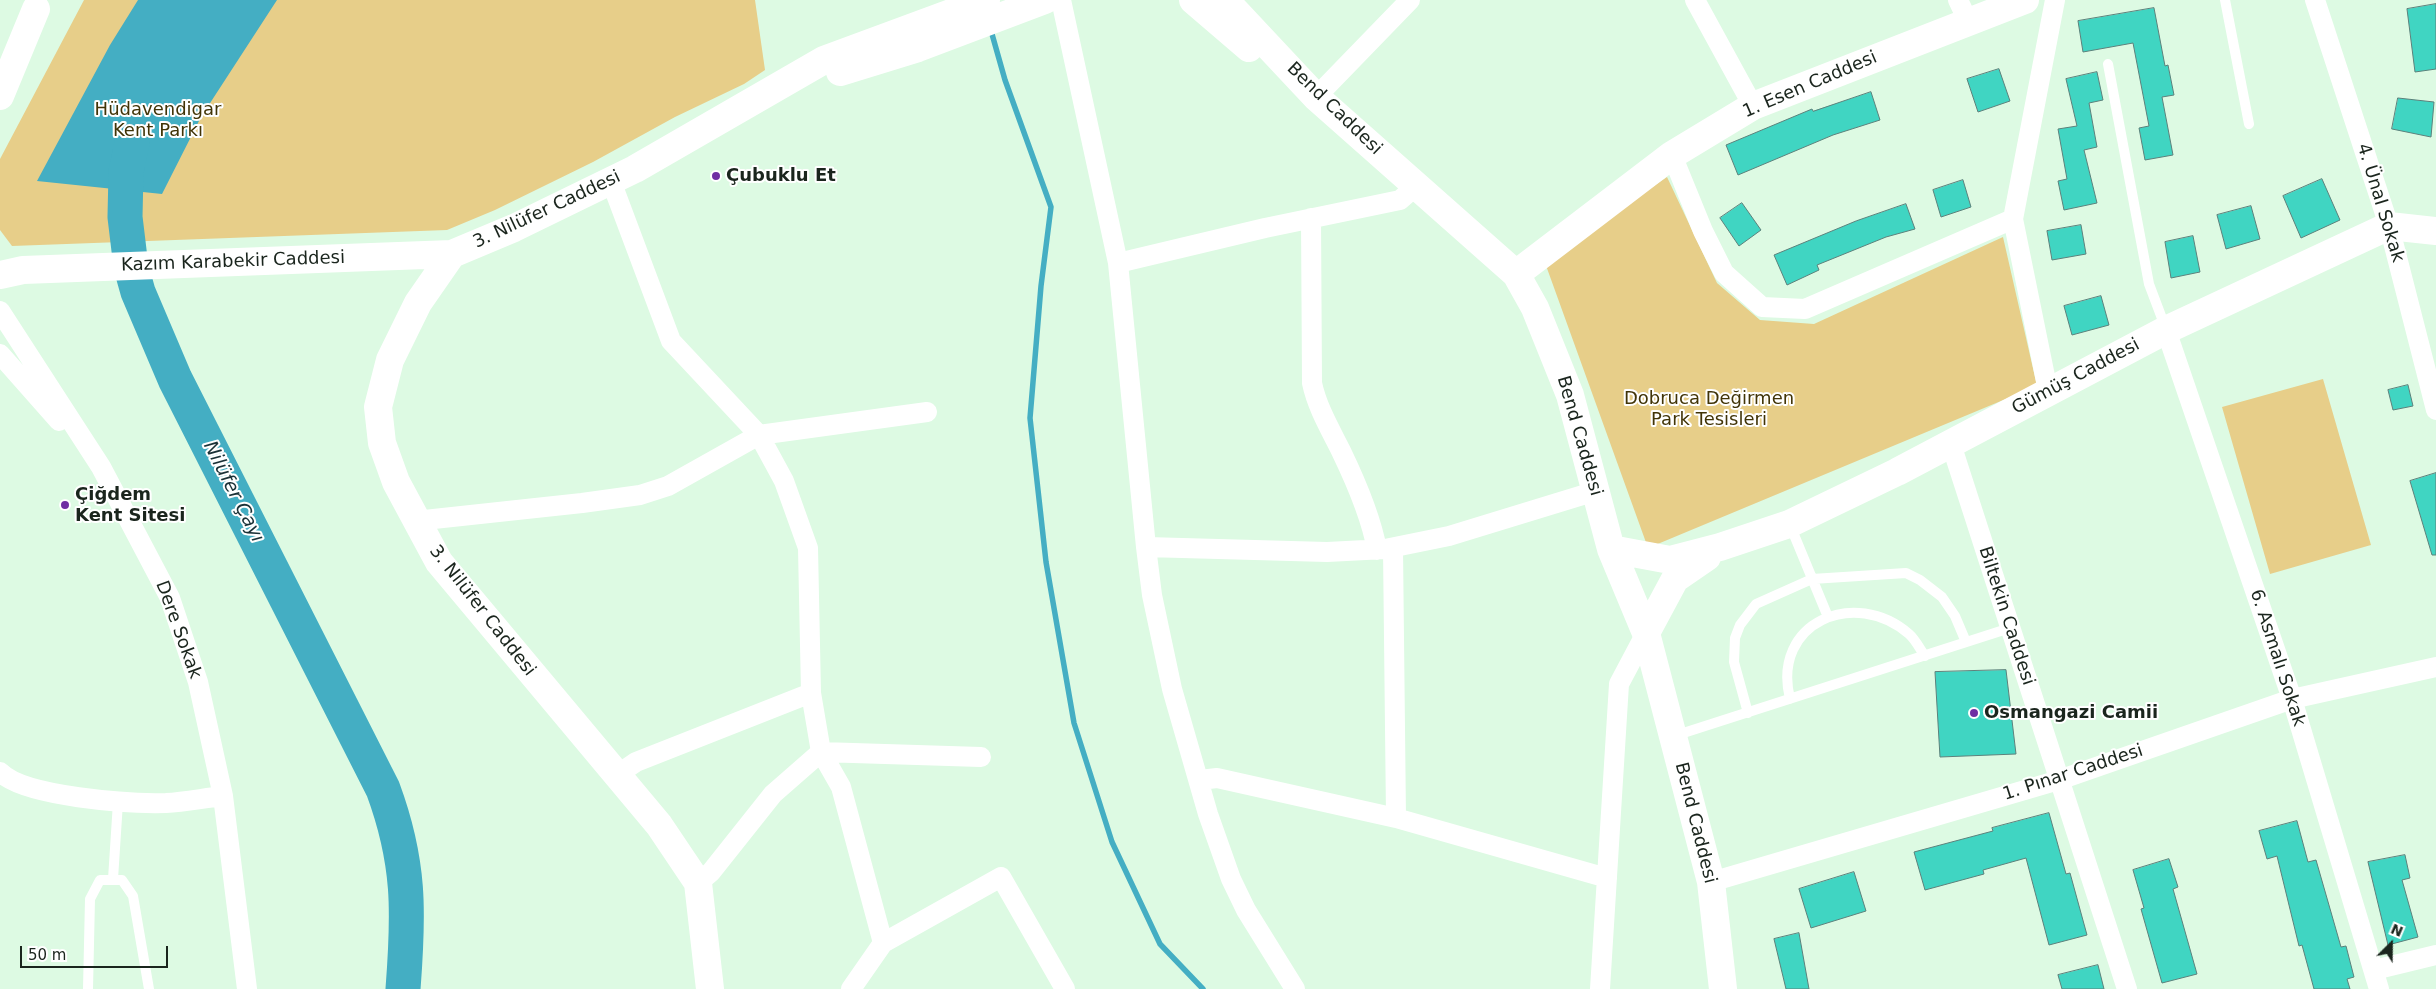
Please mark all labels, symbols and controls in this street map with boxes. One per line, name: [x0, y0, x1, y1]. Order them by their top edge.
street label: 1. Esen Caddesi: [1740, 47, 1880, 123]
street label: Bend Caddesi: [1282, 58, 1386, 160]
park label: Hüdavendigar Kent Parkı: [95, 99, 221, 142]
street label: 4. Ünal Sokak: [2352, 141, 2408, 265]
place label: Çubuklu Et: [726, 165, 836, 187]
street label: 3. Nilüfer Caddesi: [470, 166, 624, 254]
marker: Çubuklu Et: [710, 170, 722, 182]
street label: Kazım Karabekir Caddesi: [121, 247, 345, 277]
street label: Gümüş Caddesi: [2009, 334, 2143, 420]
street label: Bend Caddesi: [1552, 373, 1606, 499]
park label: Dobruca Değirmen Park Tesisleri: [1624, 388, 1794, 430]
water label: Nilüfer Çayı: [198, 438, 268, 546]
place label: Çiğdem Kent Sitesi: [75, 484, 185, 526]
marker: Çiğdem Kent Sitesi: [59, 499, 71, 511]
street label: 3. Nilüfer Caddesi: [424, 541, 540, 681]
street label: Biltekin Caddesi: [1973, 544, 2039, 688]
street label: Dere Sokak: [150, 578, 206, 682]
street label: 6. Asmalı Sokak: [2245, 587, 2309, 729]
place label: Osmangazi Camii: [1984, 702, 2158, 724]
marker: Osmangazi Camii: [1968, 707, 1980, 719]
street label: 1. Pınar Caddesi: [2000, 740, 2146, 806]
street label: Bend Caddesi: [1670, 760, 1720, 886]
north arrow: [2366, 919, 2416, 969]
text: N: [2388, 921, 2405, 940]
scale bar: [22, 936, 170, 968]
text: 50 m: [28, 946, 66, 964]

